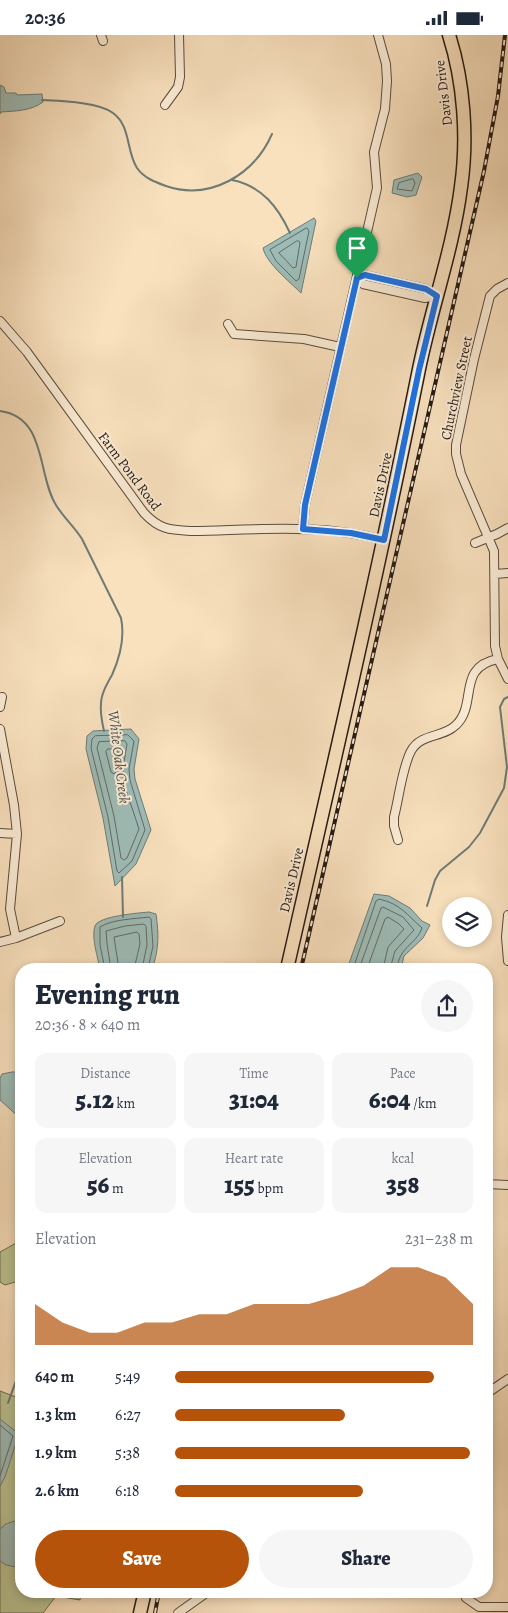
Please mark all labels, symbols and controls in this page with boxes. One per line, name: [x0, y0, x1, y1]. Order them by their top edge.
text: 20:36: [25, 5, 65, 31]
street label: Davis Drive: [430, 59, 457, 127]
pin: [336, 227, 378, 278]
icon: arrive: [343, 234, 371, 262]
street label: Churchview Street: [436, 334, 477, 442]
street label: Farm Pond Road: [94, 428, 166, 515]
street label: Davis Drive: [364, 451, 397, 519]
water label: White Oak Creek: [103, 709, 135, 805]
street label: Davis Drive: [275, 846, 308, 914]
map controls: [442, 897, 492, 947]
button: layers: [442, 897, 492, 947]
text: Evening run: [35, 976, 180, 1014]
button: share: [421, 980, 473, 1032]
text: 20:36 · 8 × 640 m: [35, 1014, 140, 1036]
text: Distance: [80, 1064, 130, 1083]
text: Time: [239, 1064, 269, 1083]
text: Pace: [390, 1064, 416, 1083]
text: 5.12: [75, 1083, 114, 1117]
text: 31:04: [229, 1083, 279, 1117]
text: 6:04: [369, 1083, 411, 1117]
text: km: [114, 1094, 135, 1113]
text: /km: [411, 1094, 437, 1113]
text: Elevation: [78, 1149, 132, 1168]
text: Heart rate: [225, 1149, 283, 1168]
text: kcal: [391, 1149, 414, 1168]
text: 56: [87, 1168, 109, 1202]
text: 155: [224, 1168, 255, 1202]
text: 358: [386, 1168, 419, 1202]
text: m: [109, 1179, 124, 1198]
text: bpm: [255, 1179, 284, 1198]
text: Elevation: [35, 1228, 96, 1250]
text: 231–238 m: [405, 1228, 473, 1250]
text: 640 m: [35, 1366, 74, 1388]
text: 5:49: [115, 1366, 140, 1388]
text: 1.3 km: [35, 1404, 76, 1426]
text: 6:27: [115, 1404, 141, 1426]
text: 1.9 km: [35, 1442, 77, 1464]
text: 5:38: [115, 1442, 140, 1464]
text: 2.6 km: [35, 1480, 79, 1502]
text: 6:18: [115, 1480, 139, 1502]
button: Save: [35, 1530, 249, 1588]
button: Share: [259, 1530, 473, 1588]

